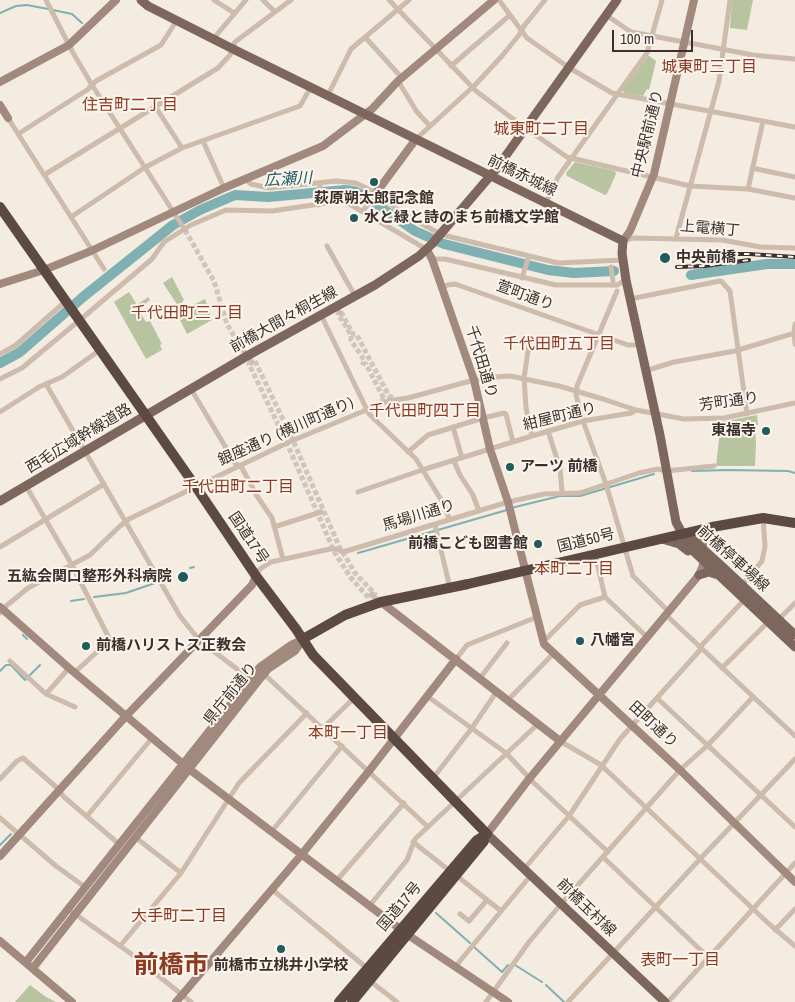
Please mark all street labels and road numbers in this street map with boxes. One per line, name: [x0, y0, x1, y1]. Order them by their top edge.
street label: 中央駅前通り: [628, 88, 668, 180]
street label: 前橋赤城線: [484, 151, 560, 201]
street label: 上電横丁: [679, 217, 741, 241]
street label: 萱町通り: [494, 277, 556, 315]
street label: 前橋大間々桐生線: [227, 283, 341, 357]
street label: 千代田通り: [461, 324, 501, 400]
street label: 芳町通り: [698, 389, 760, 415]
street label: 銀座通り (横川町通り): [215, 394, 357, 470]
street label: 紺屋町通り: [521, 399, 599, 435]
street label: 西毛広域幹線道路: [23, 400, 135, 478]
street label: 馬場川通り: [381, 496, 457, 536]
street label: 国道17号: [224, 509, 272, 567]
street label: 前橋停車場線: [694, 522, 772, 596]
street label: 国道50号: [555, 525, 617, 557]
street label: 県庁前通り: [200, 659, 262, 729]
street label: 田町通り: [625, 698, 681, 752]
street label: 前橋玉村線: [553, 875, 619, 941]
street label: 国道17号: [374, 879, 426, 935]

